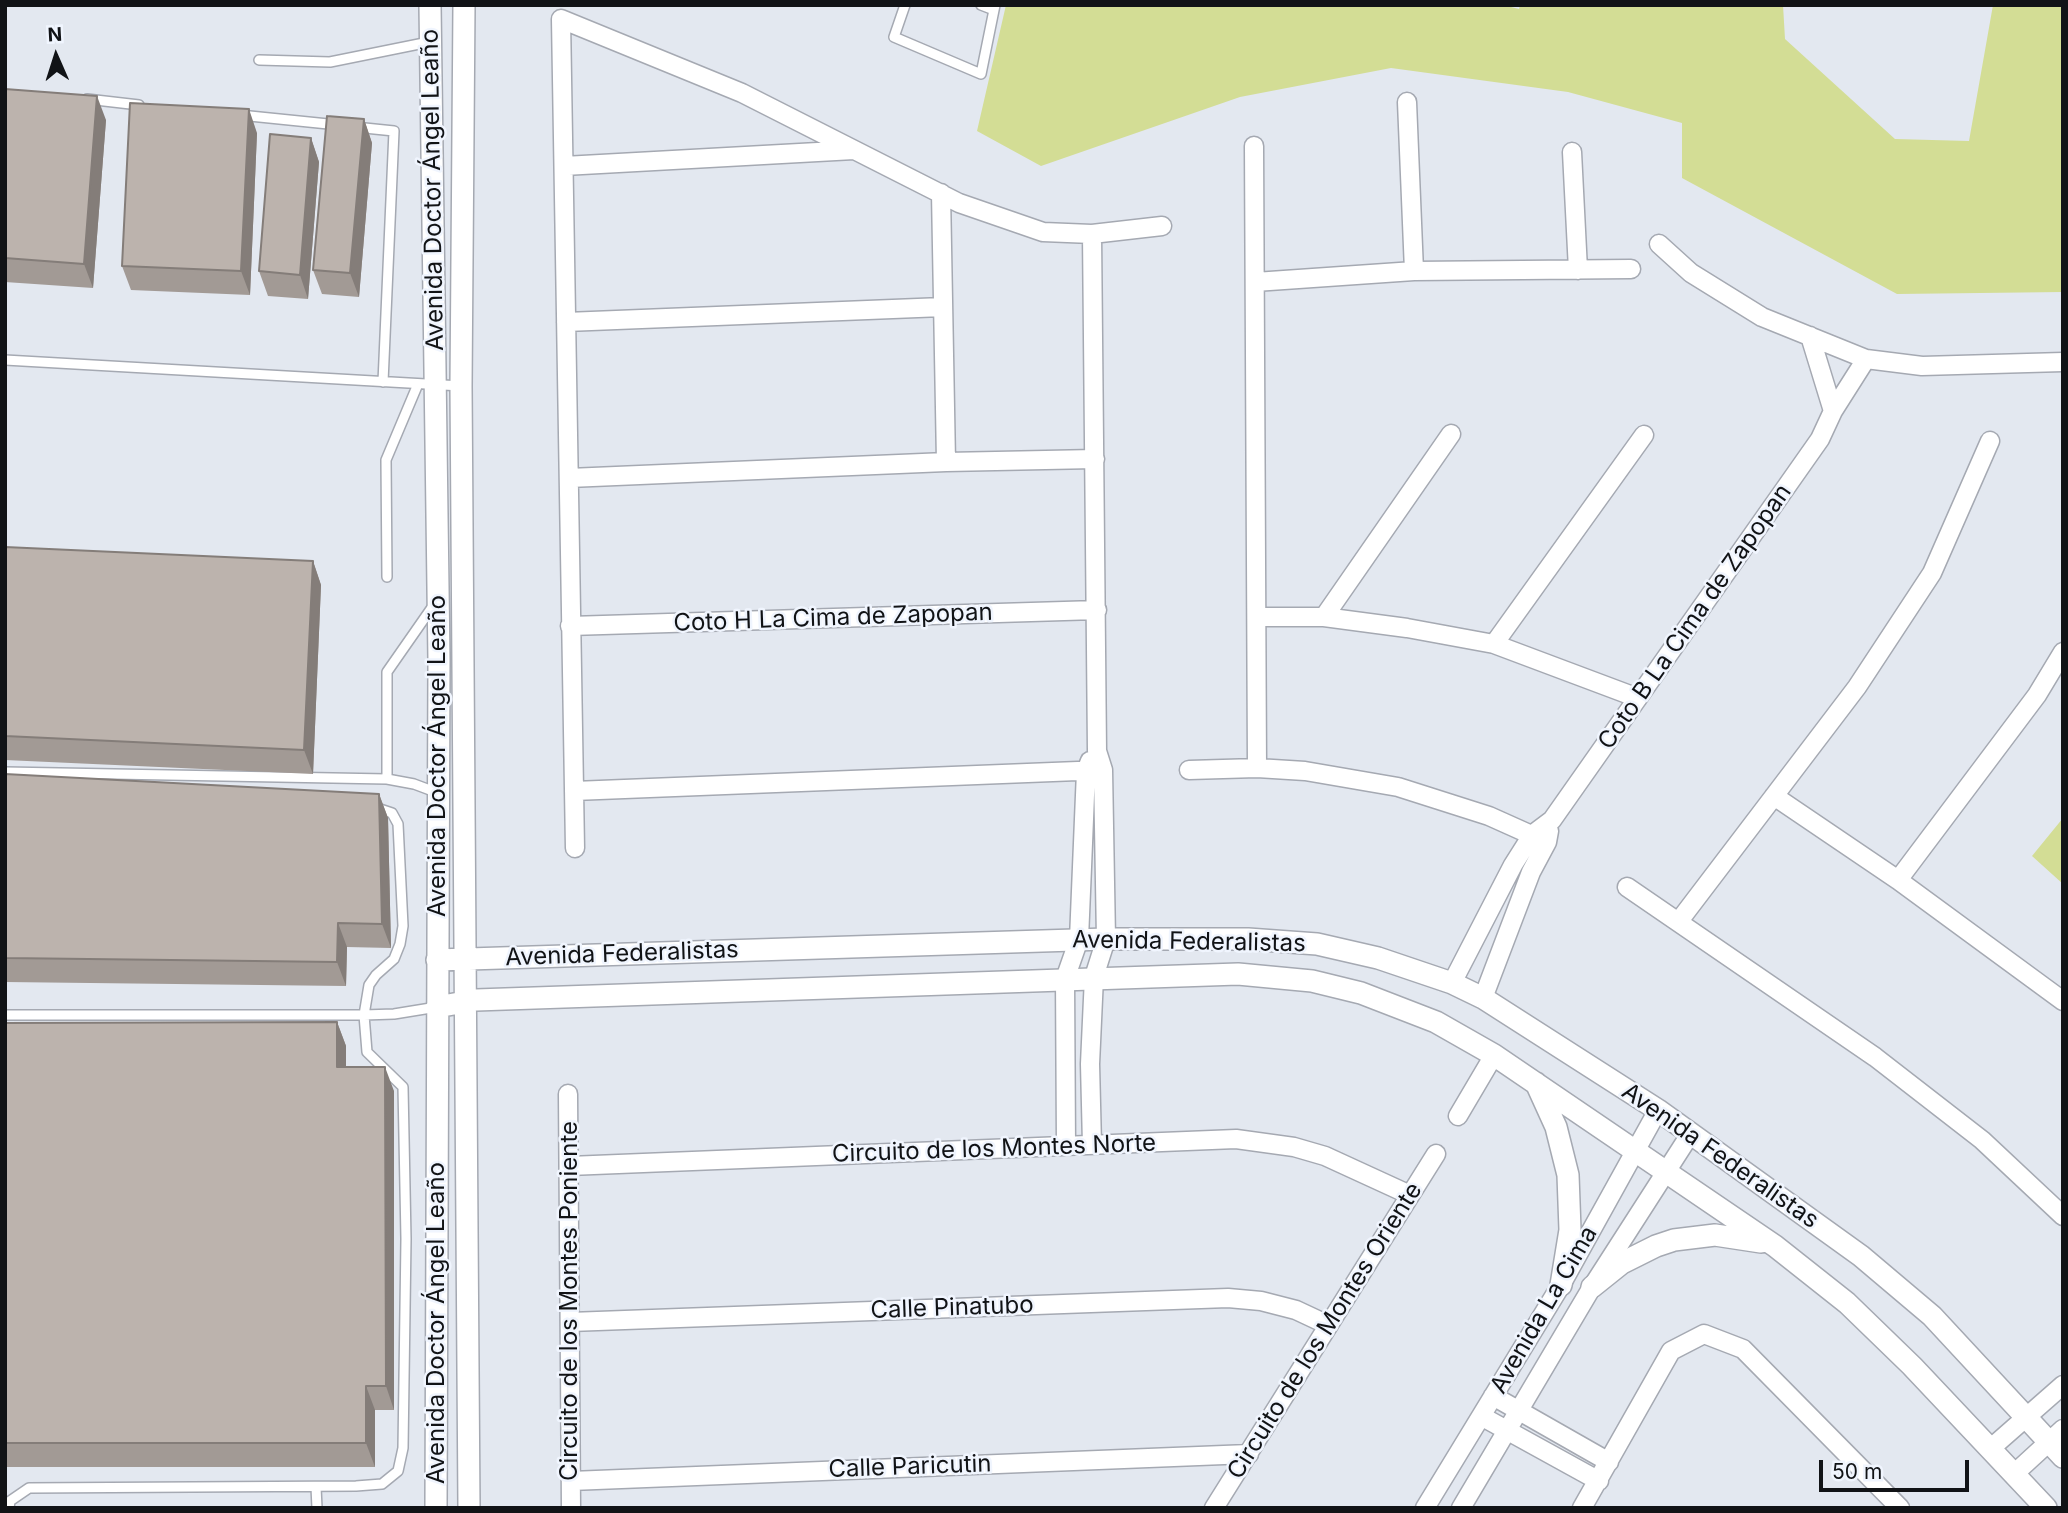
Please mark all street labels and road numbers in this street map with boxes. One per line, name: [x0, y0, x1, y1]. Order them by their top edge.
street label: Avenida Doctor Ángel Leaño: [416, 29, 450, 351]
street label: Coto B La Cima de Zapopan: [1592, 479, 1798, 755]
street label: Avenida Doctor Ángel Leaño: [424, 595, 452, 917]
street label: Coto H La Cima de Zapopan: [673, 598, 993, 638]
street label: Avenida Federalistas: [1072, 926, 1306, 958]
street label: Avenida Federalistas: [505, 936, 739, 972]
street label: Avenida Federalistas: [1616, 1077, 1824, 1235]
street label: Circuito de los Montes Poniente: [556, 1121, 584, 1481]
street label: Circuito de los Montes Norte: [831, 1129, 1157, 1169]
street label: Avenida Doctor Ángel Leaño: [423, 1162, 451, 1484]
street label: Circuito de los Montes Oriente: [1222, 1177, 1428, 1485]
street label: Avenida La Cima: [1484, 1221, 1604, 1399]
street label: Calle Pinatubo: [870, 1291, 1034, 1325]
street label: Calle Paricutin: [828, 1450, 992, 1484]

